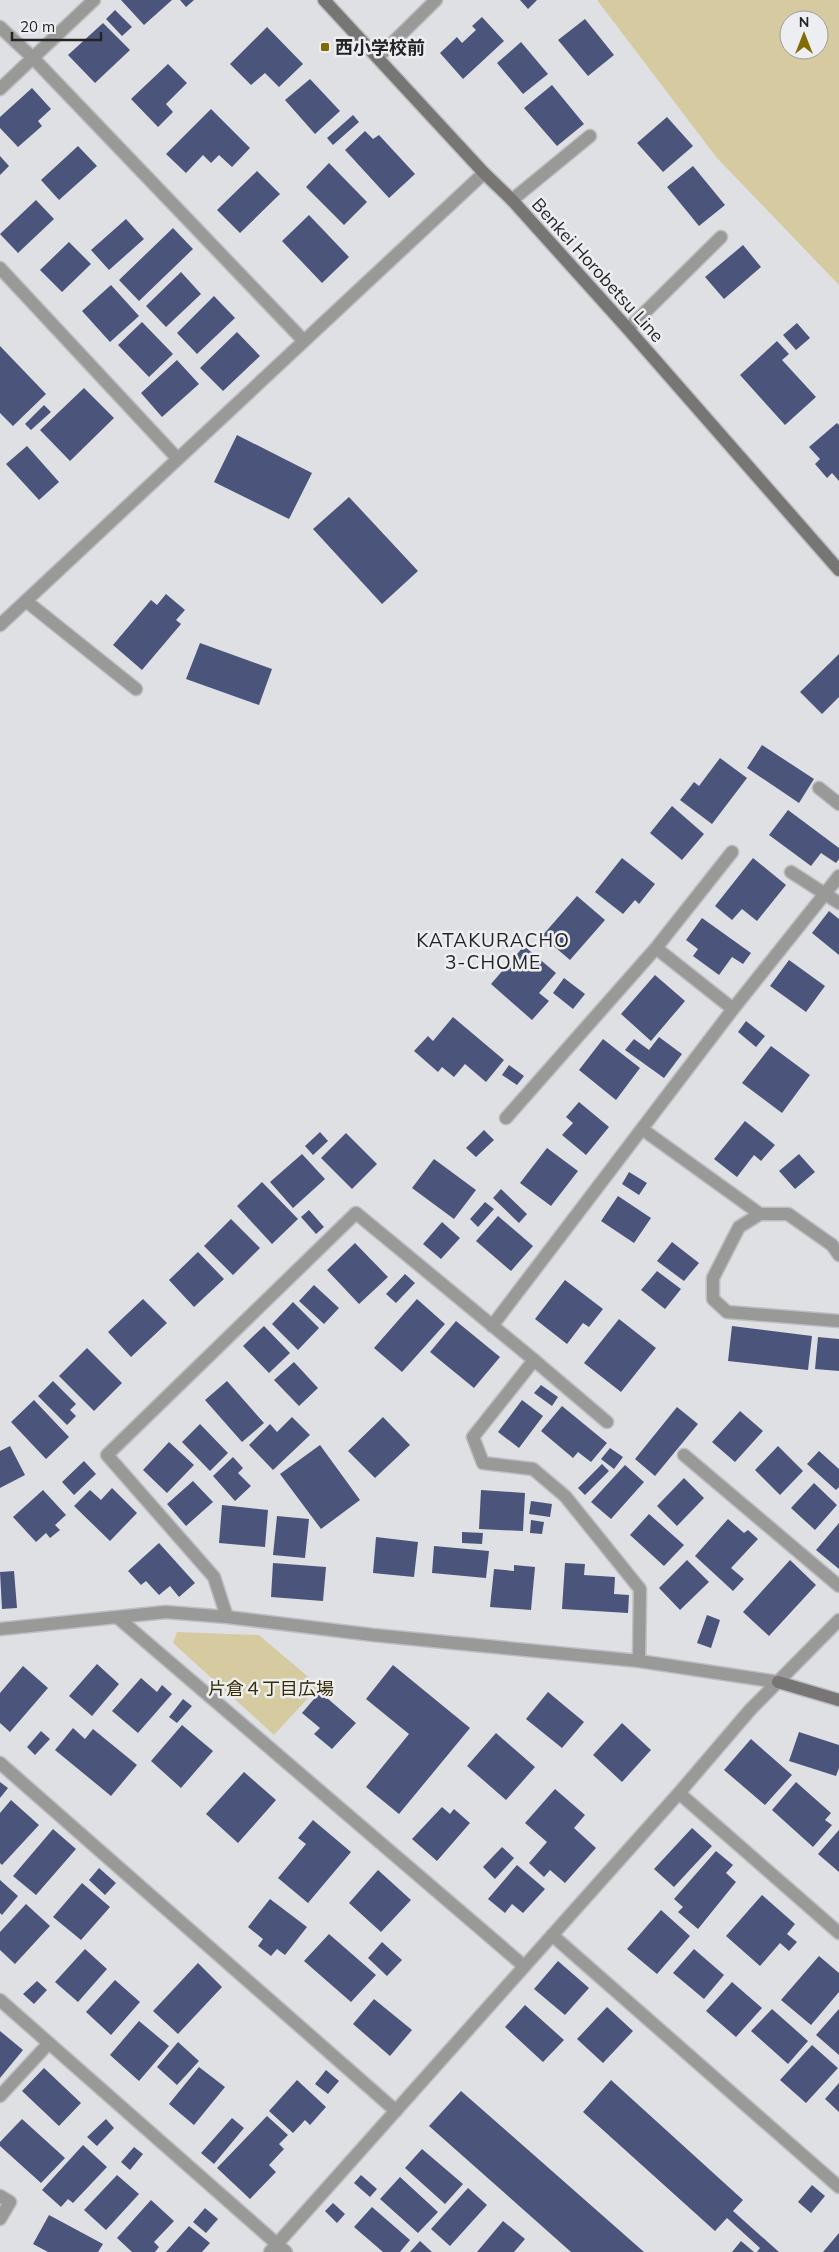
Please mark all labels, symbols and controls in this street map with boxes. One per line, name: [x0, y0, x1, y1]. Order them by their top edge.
scale bar: [12, 10, 101, 42]
north arrow: [779, 10, 829, 60]
text: N: [799, 13, 809, 31]
text: 20 m: [20, 17, 55, 36]
place label: 西小学校前: [335, 36, 425, 59]
marker: 西小学校前: [319, 41, 331, 53]
street label: Benkei Horobetsu Line: [527, 193, 669, 347]
district label: KATAKURACHO 3-CHOME: [416, 928, 570, 974]
park label: 片倉４丁目広場: [208, 1677, 334, 1700]

